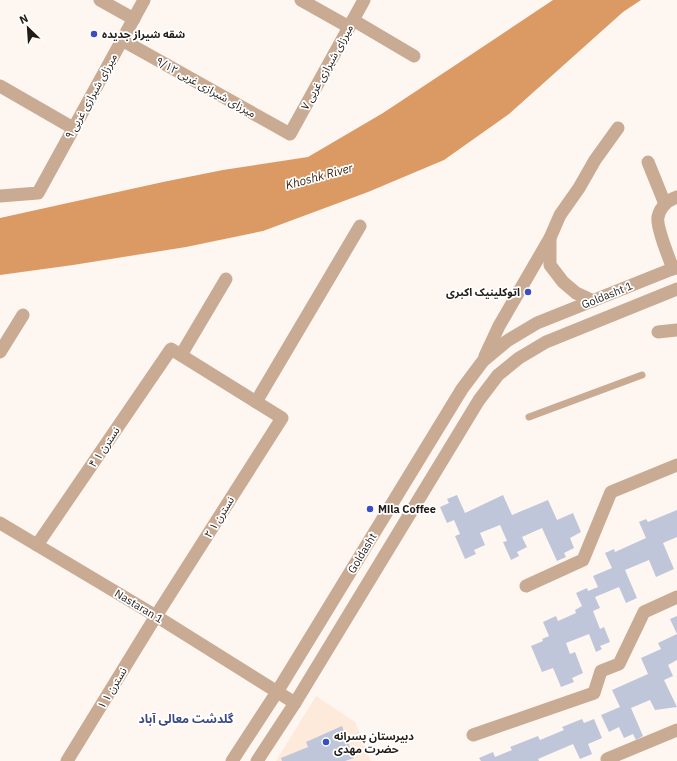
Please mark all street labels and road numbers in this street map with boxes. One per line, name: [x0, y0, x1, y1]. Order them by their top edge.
street label: ۷ میرزای شیرازی غربی: [298, 22, 356, 112]
street label: میرزای شیرازی غربی ۹: [62, 51, 120, 141]
street label: ۹/۱۲ میرزای شیرازی غربی: [153, 54, 259, 120]
street label: Goldasht 1: [579, 278, 635, 312]
street label: ۴ نسترن ۱: [85, 424, 123, 470]
street label: ۲ نسترن ۱: [201, 494, 237, 540]
street label: Goldasht: [345, 530, 380, 576]
street label: Nastaran 1: [112, 586, 166, 626]
street label: ۱ نسترن ۱: [94, 665, 130, 711]

